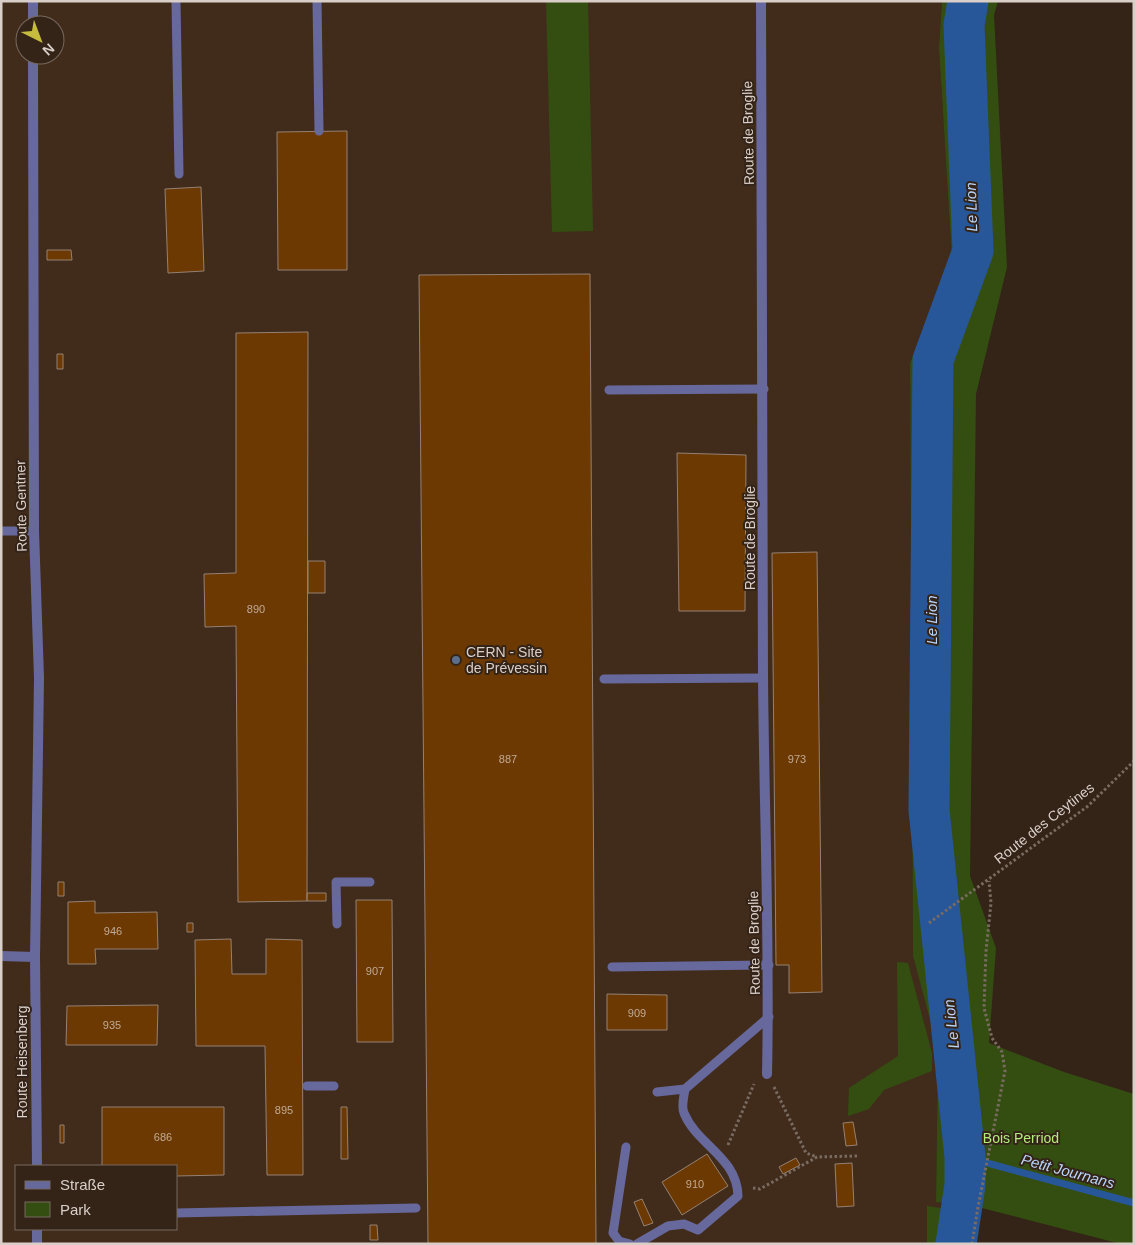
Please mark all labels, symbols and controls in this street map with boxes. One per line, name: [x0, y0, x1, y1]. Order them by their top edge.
north arrow: [15, 15, 65, 65]
text: N: [40, 40, 58, 59]
street label: Route de Broglie: [739, 81, 757, 185]
water label: Le Lion: [962, 182, 980, 232]
street label: Route Gentner: [12, 460, 30, 552]
street label: Route de Broglie: [742, 486, 758, 590]
water label: Le Lion: [923, 595, 940, 645]
house number: 890: [247, 603, 265, 615]
place label: CERN - Site de Prévessin: [466, 644, 547, 676]
marker: CERN - Site de Prévessin: [450, 654, 462, 666]
house number: 887: [499, 753, 517, 765]
house number: 973: [788, 753, 806, 765]
street label: Route des Ceytines: [991, 779, 1097, 867]
street label: Route de Broglie: [745, 891, 763, 995]
house number: 946: [104, 925, 122, 937]
house number: 907: [366, 965, 384, 977]
water label: Le Lion: [940, 999, 962, 1049]
street label: Route Heisenberg: [14, 1006, 30, 1118]
house number: 909: [628, 1007, 646, 1019]
house number: 935: [103, 1019, 121, 1031]
house number: 895: [275, 1104, 293, 1116]
park label: Bois Perriod: [983, 1130, 1059, 1146]
house number: 686: [154, 1131, 172, 1143]
water label: Petit Journans: [1019, 1150, 1117, 1192]
legend: [15, 1165, 178, 1230]
text: Straße: [60, 1176, 105, 1193]
house number: 910: [686, 1178, 704, 1190]
text: Park: [60, 1201, 91, 1218]

